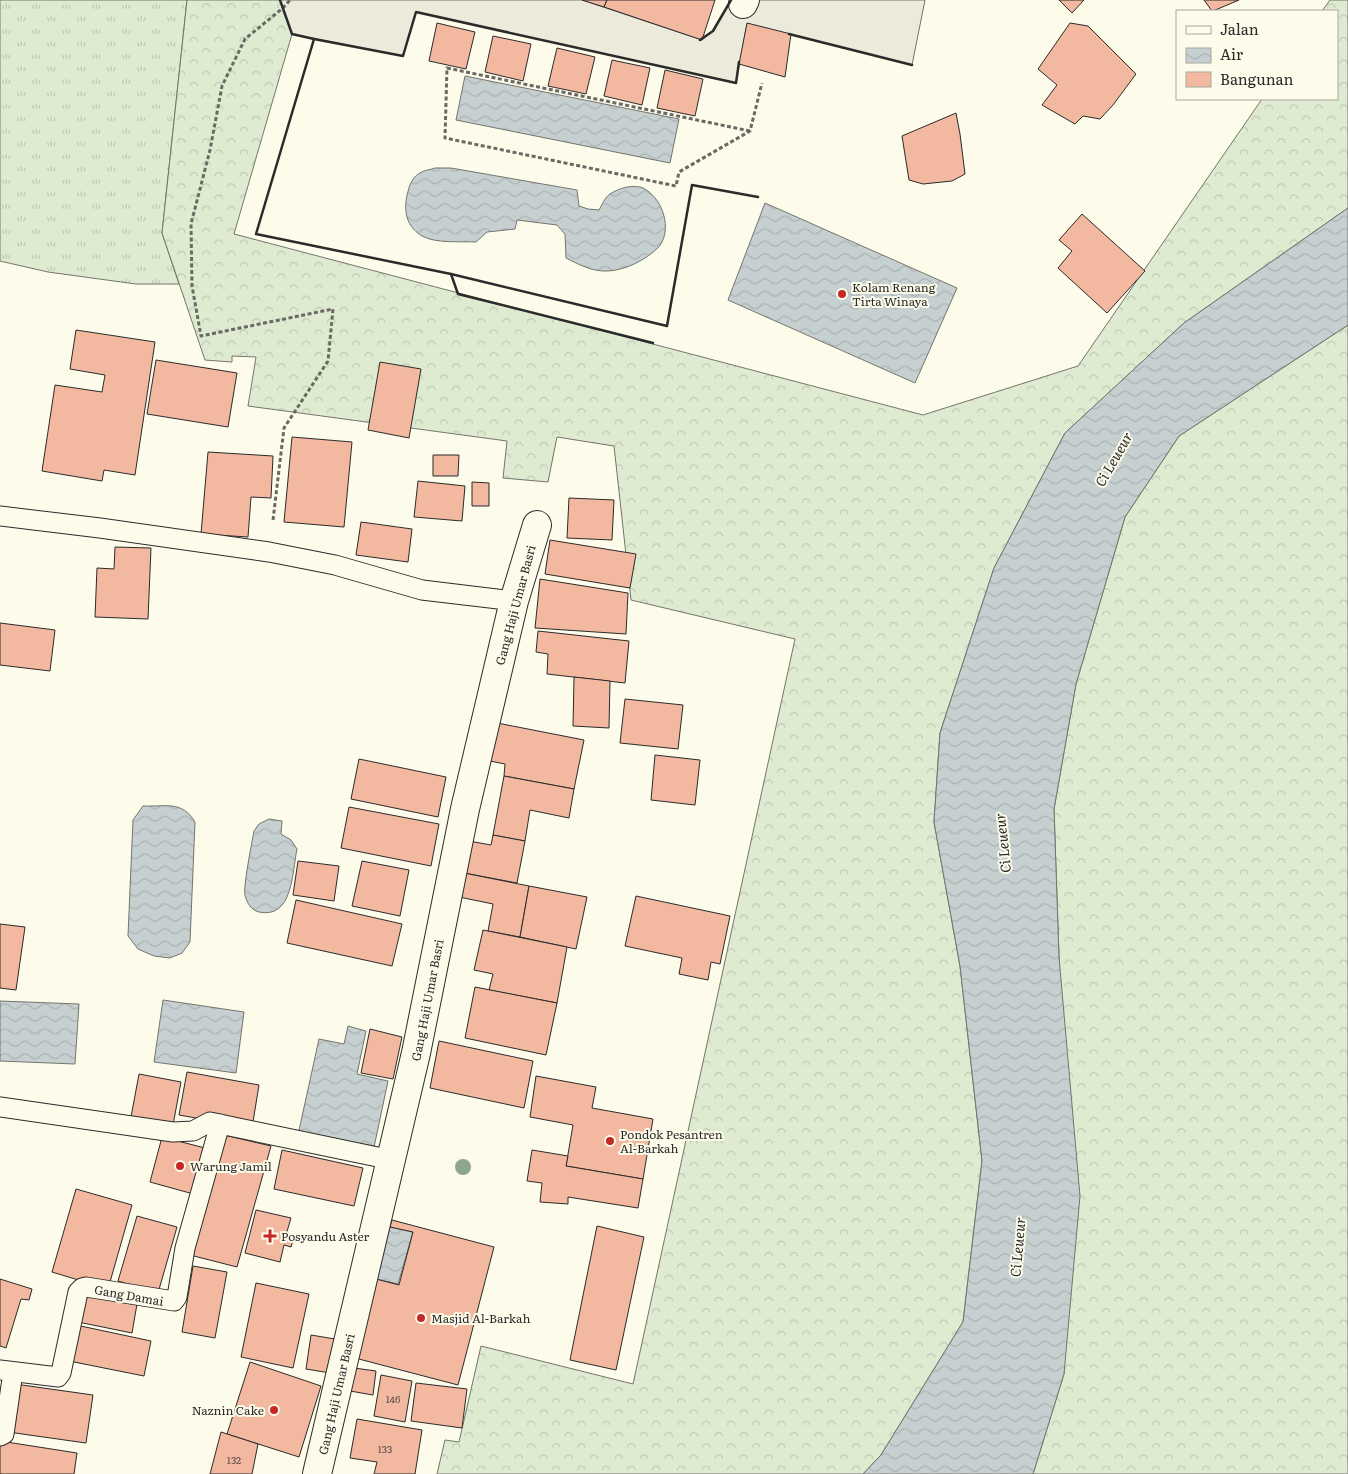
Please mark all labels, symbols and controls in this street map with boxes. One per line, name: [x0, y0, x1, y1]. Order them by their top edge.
legend: [1176, 10, 1338, 100]
text: Jalan: [1220, 17, 1259, 40]
text: Air: [1220, 42, 1243, 65]
text: Bangunan: [1220, 67, 1294, 90]
place label: Kolam Renang Tirta Winaya: [852, 278, 936, 310]
marker: Kolam Renang Tirta Winaya: [836, 288, 848, 300]
water label: Ci Leueur: [1089, 428, 1137, 490]
street label: Gang Haji Umar Basri: [490, 543, 540, 667]
water label: Ci Leueur: [989, 812, 1015, 874]
street label: Gang Haji Umar Basri: [406, 938, 448, 1062]
place label: Pondok Pesantren Al-Barkah: [620, 1125, 723, 1157]
marker: Pondok Pesantren Al-Barkah: [604, 1135, 616, 1147]
place label: Warung Jamil: [190, 1157, 272, 1175]
marker: Warung Jamil: [174, 1160, 186, 1172]
water label: Ci Leueur: [1004, 1216, 1030, 1278]
place label: Posyandu Aster: [281, 1227, 370, 1245]
marker: Posyandu Aster: [263, 1229, 277, 1243]
street label: Gang Damai: [93, 1280, 165, 1310]
place label: Masjid Al-Barkah: [431, 1309, 531, 1327]
marker: Masjid Al-Barkah: [415, 1312, 427, 1324]
street label: Gang Haji Umar Basri: [313, 1332, 359, 1456]
house number: 146: [386, 1391, 401, 1406]
place label: Naznin Cake: [192, 1401, 264, 1419]
marker: Naznin Cake: [268, 1404, 280, 1416]
house number: 133: [378, 1441, 392, 1456]
house number: 132: [227, 1452, 241, 1467]

